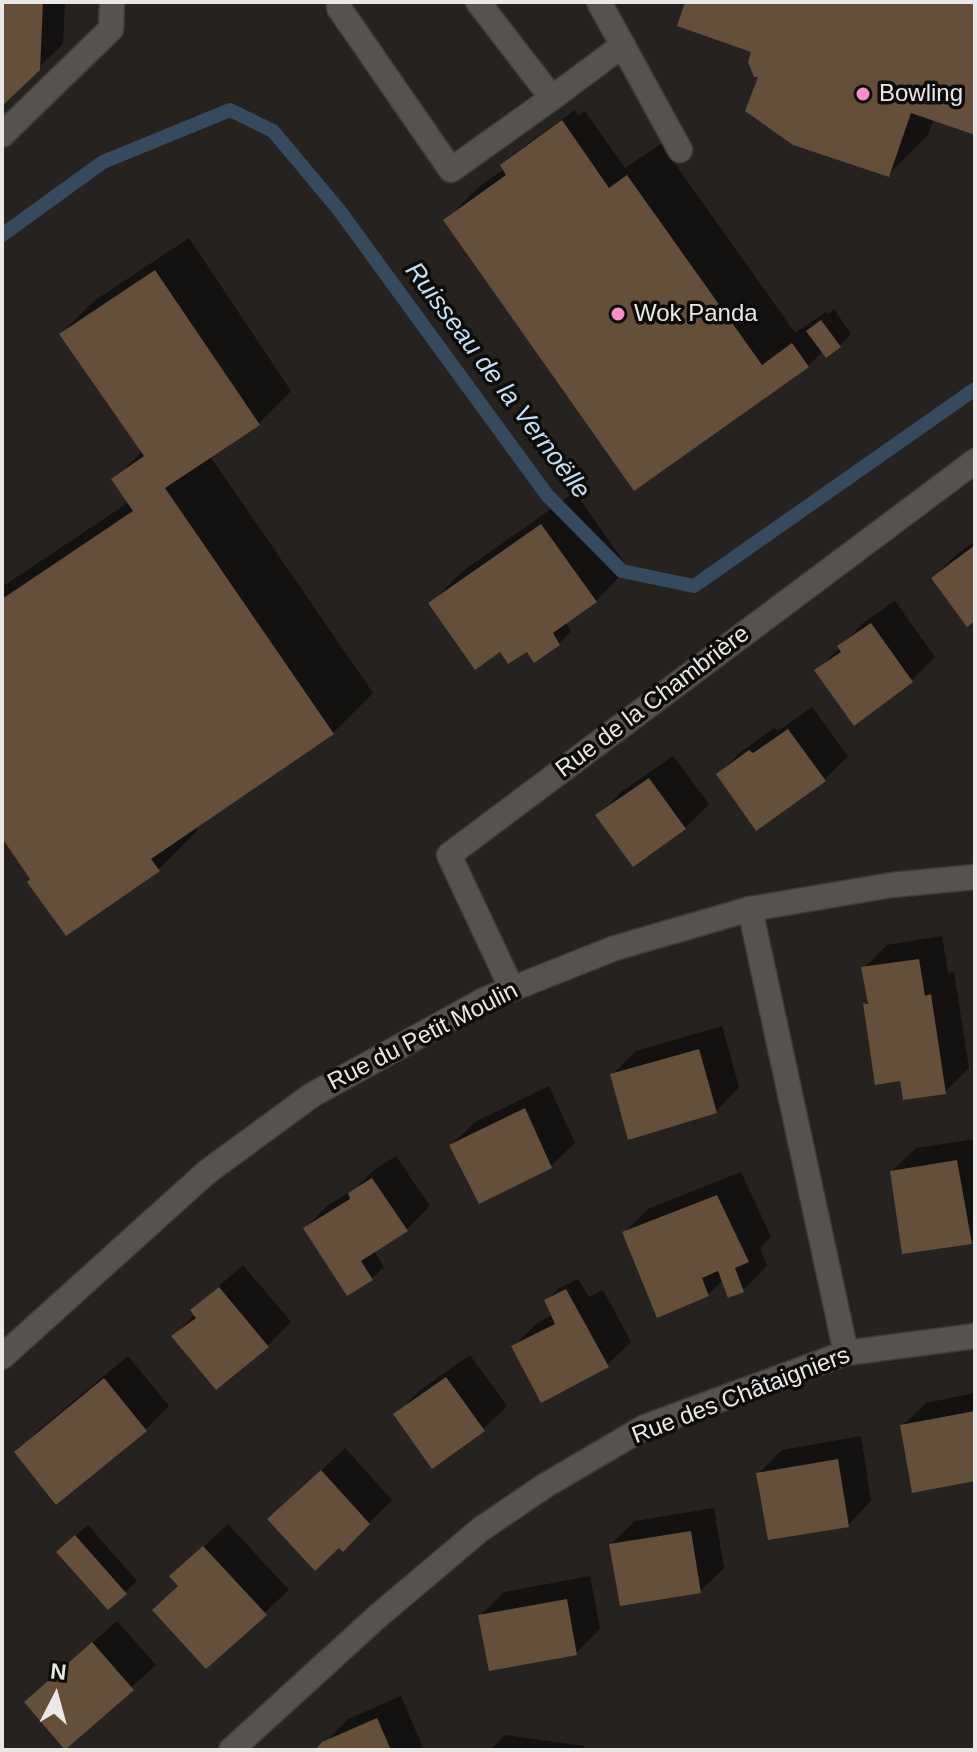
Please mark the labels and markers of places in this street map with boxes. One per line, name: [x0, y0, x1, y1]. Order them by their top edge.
place label: Bowling: [879, 80, 963, 108]
marker: Bowling: [854, 85, 872, 103]
place label: Wok Panda: [634, 300, 758, 328]
marker: Wok Panda: [609, 305, 627, 323]

